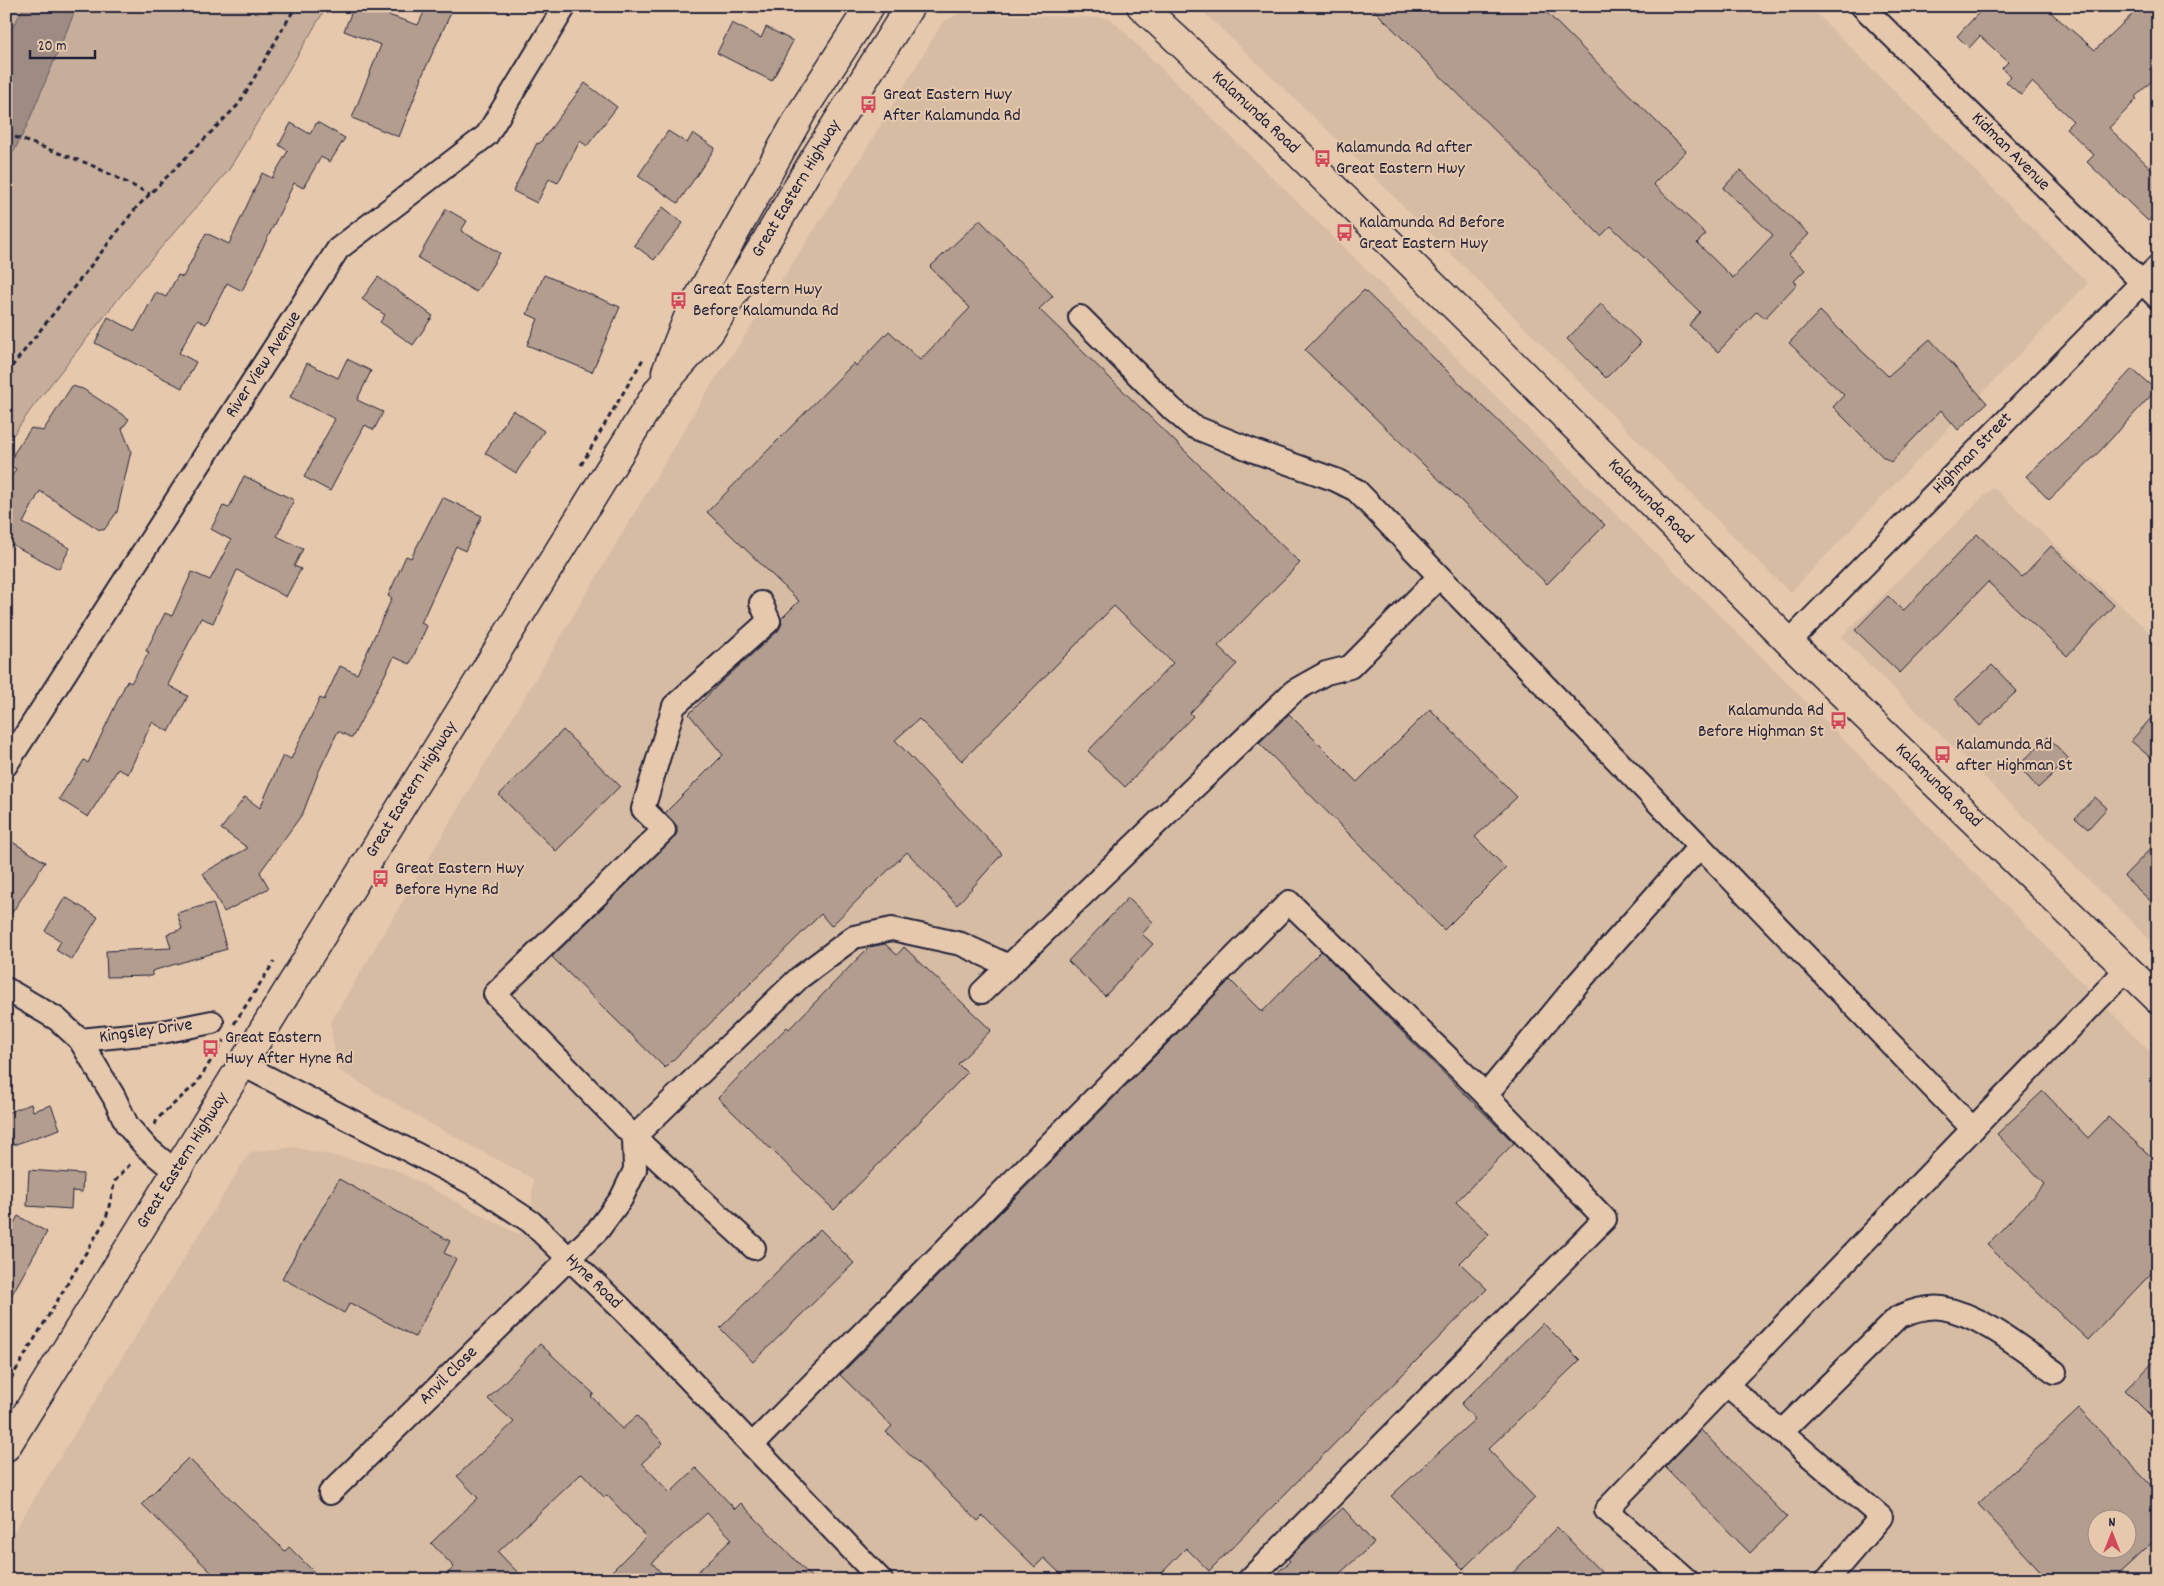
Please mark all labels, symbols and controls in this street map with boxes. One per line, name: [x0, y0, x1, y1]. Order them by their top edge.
scale bar: [30, 28, 95, 60]
text: 20 m: [38, 36, 66, 58]
street label: Kalamunda Road: [1205, 65, 1305, 161]
place label: Great Eastern Hwy After Kalamunda Rd: [883, 83, 1021, 129]
bus stop icon: Great Eastern Hwy After Kalamunda Rd: [859, 95, 879, 115]
street label: Kidman Avenue: [1965, 107, 2055, 197]
street label: Great Eastern Highway: [746, 115, 848, 263]
place label: Kalamunda Rd after Great Eastern Hwy: [1336, 136, 1473, 182]
bus stop icon: Kalamunda Rd after Great Eastern Hwy: [1312, 148, 1332, 168]
place label: Kalamunda Rd Before Great Eastern Hwy: [1359, 211, 1505, 257]
bus stop icon: Kalamunda Rd Before Great Eastern Hwy: [1335, 223, 1355, 243]
place label: Great Eastern Hwy Before Kalamunda Rd: [693, 278, 839, 324]
bus stop icon: Great Eastern Hwy Before Kalamunda Rd: [669, 290, 689, 310]
street label: River View Avenue: [220, 306, 308, 423]
street label: Highman Street: [1927, 407, 2019, 501]
street label: Kalamunda Road: [1601, 453, 1699, 551]
place label: Kalamunda Rd Before Highman St: [1698, 699, 1824, 745]
bus stop icon: Kalamunda Rd Before Highman St: [1828, 711, 1848, 731]
street label: Great Eastern Highway: [360, 716, 465, 863]
place label: Kalamunda Rd after Highman St: [1956, 733, 2073, 779]
street label: Kalamunda Road: [1889, 738, 1987, 834]
bus stop icon: Kalamunda Rd after Highman St: [1932, 745, 1952, 765]
place label: Great Eastern Hwy Before Hyne Rd: [395, 857, 525, 903]
bus stop icon: Great Eastern Hwy Before Hyne Rd: [371, 869, 391, 889]
street label: Kingsley Drive: [98, 1013, 194, 1051]
place label: Great Eastern Hwy After Hyne Rd: [225, 1026, 353, 1072]
bus stop icon: Great Eastern Hwy After Hyne Rd: [201, 1038, 221, 1058]
street label: Great Eastern Highway: [131, 1087, 236, 1234]
street label: Hyne Road: [559, 1249, 627, 1315]
street label: Anvil Close: [414, 1341, 484, 1411]
north arrow: [2086, 1508, 2136, 1558]
text: N: [2109, 1513, 2116, 1533]

